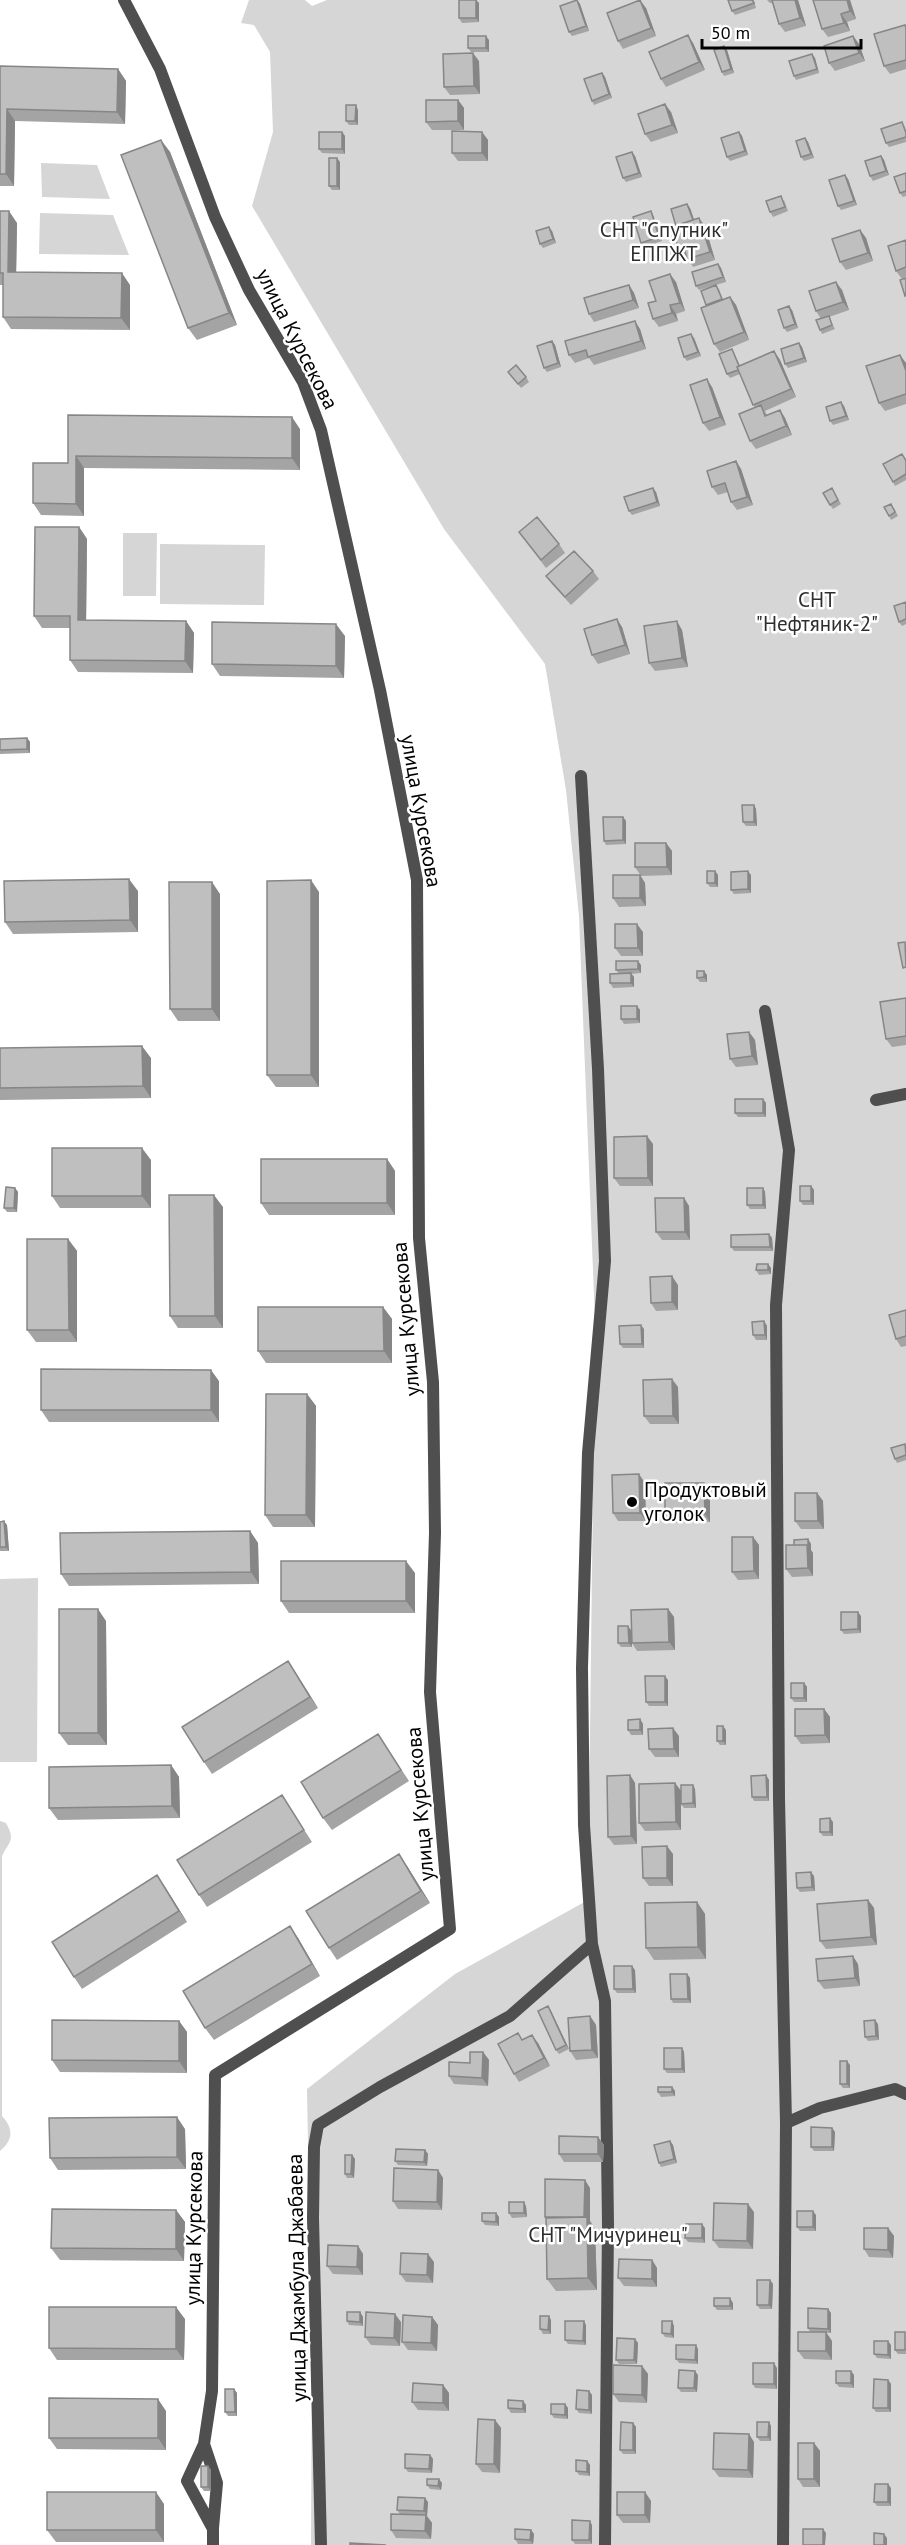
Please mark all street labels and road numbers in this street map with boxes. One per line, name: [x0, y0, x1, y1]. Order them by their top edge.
street label: улица Курсекова: [250, 264, 345, 414]
street label: улица Курсекова: [395, 732, 448, 889]
street label: улица Курсекова: [385, 1241, 426, 1397]
street label: улица Курсекова: [399, 1726, 440, 1882]
street label: улица Курсекова: [179, 2150, 208, 2306]
street label: улица Джамбула Джабаева: [281, 2154, 312, 2402]

